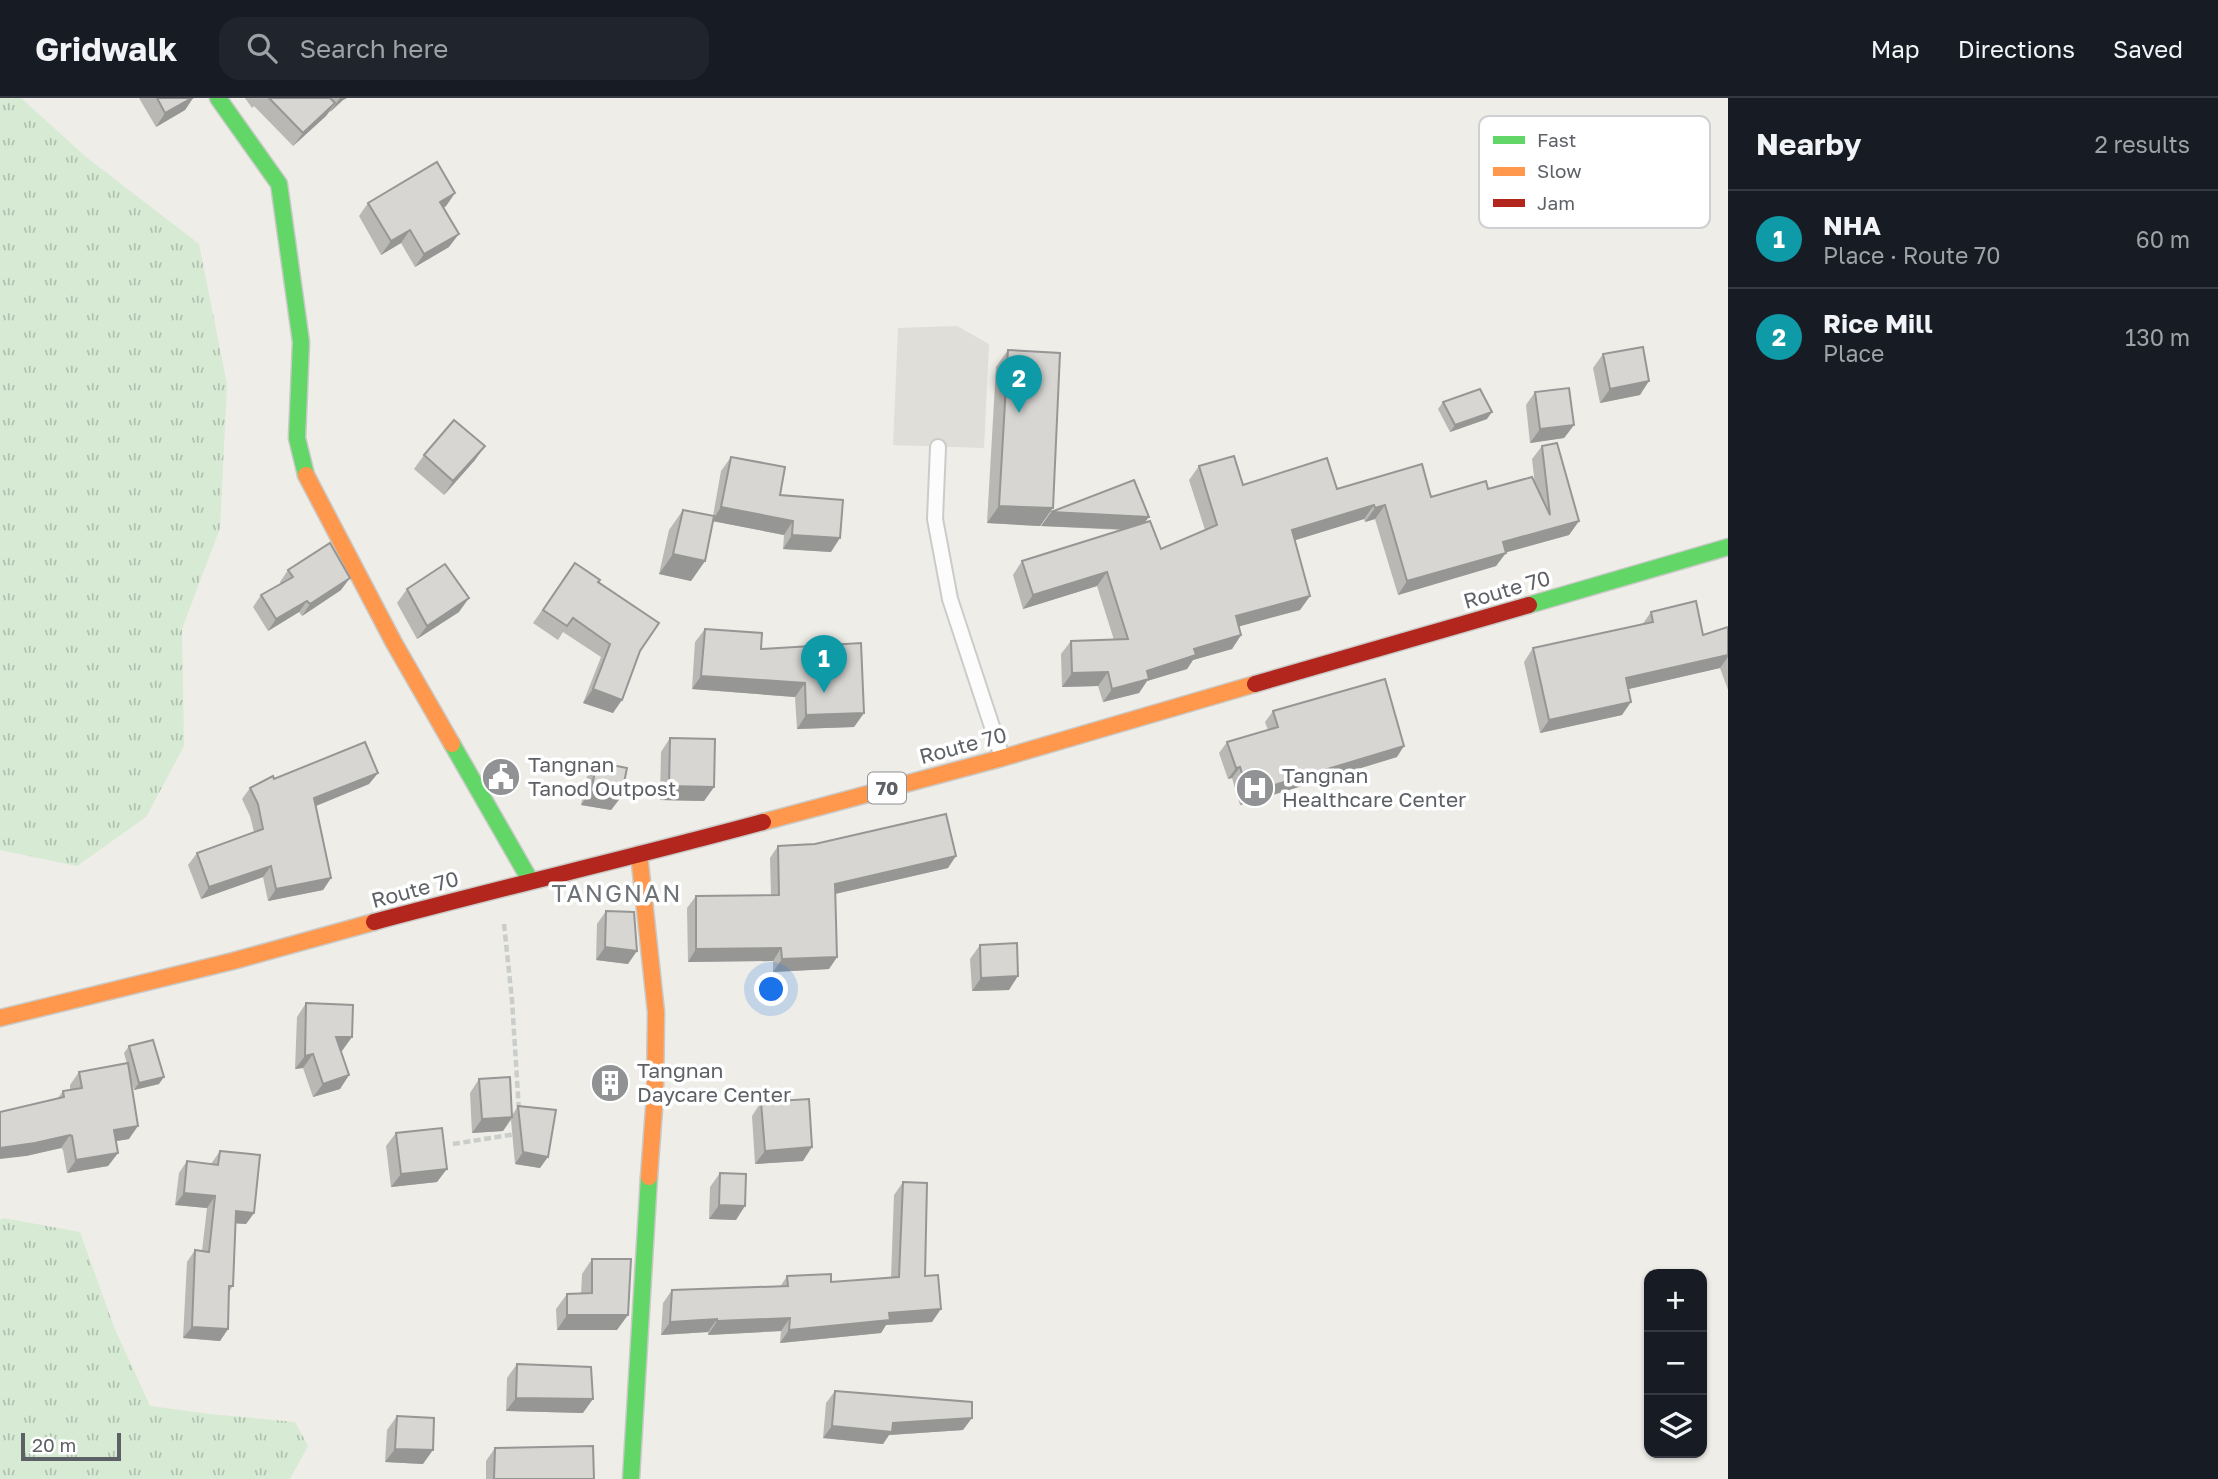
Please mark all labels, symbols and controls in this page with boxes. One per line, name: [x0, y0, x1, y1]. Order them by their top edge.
search box: [219, 17, 709, 80]
text: Gridwalk: [35, 29, 177, 68]
icon: search: [243, 29, 281, 67]
text: Search here: [299, 33, 448, 64]
text: Map: [1871, 34, 1920, 63]
text: Directions: [1958, 34, 2075, 63]
text: Saved: [2113, 34, 2183, 63]
legend: [1479, 116, 1710, 228]
text: Nearby: [1756, 126, 1861, 162]
text: Fast: [1537, 128, 1576, 151]
text: 2 results: [2094, 130, 2190, 158]
text: Slow: [1537, 159, 1582, 182]
text: Jam: [1537, 191, 1575, 214]
text: NHA: [1823, 210, 1881, 241]
text: 1: [1773, 225, 1785, 253]
text: 60 m: [2136, 225, 2190, 253]
text: Place · Route 70: [1823, 241, 2001, 269]
text: Rice Mill: [1823, 308, 1933, 339]
text: 2: [1772, 323, 1786, 351]
text: 130 m: [2125, 323, 2190, 351]
text: Place: [1823, 339, 1884, 367]
pin: 2: [996, 355, 1042, 413]
street label: Route 70: [1460, 564, 1553, 614]
pin: 1: [801, 635, 847, 693]
street label: Route 70: [916, 721, 1009, 769]
place label: Tangnan Tanod Outpost: [528, 751, 676, 801]
public building icon: Tangnan Tanod Outpost: [480, 756, 522, 798]
place label: Tangnan Healthcare Center: [1282, 762, 1466, 812]
hospital icon: Tangnan Healthcare Center: [1234, 767, 1276, 809]
road number: 70: [868, 772, 906, 804]
street label: Route 70: [368, 865, 461, 913]
district label: TANGNAN: [552, 878, 682, 907]
your location: [754, 972, 788, 1006]
place label: Tangnan Daycare Center: [637, 1057, 791, 1107]
building icon: Tangnan Daycare Center: [589, 1062, 631, 1104]
map controls: [1644, 1269, 1707, 1458]
button: +: [1644, 1269, 1707, 1332]
button: −: [1644, 1332, 1707, 1395]
button: layers: [1644, 1395, 1707, 1458]
scale bar: [21, 1430, 121, 1462]
text: 20 m: [32, 1433, 76, 1456]

